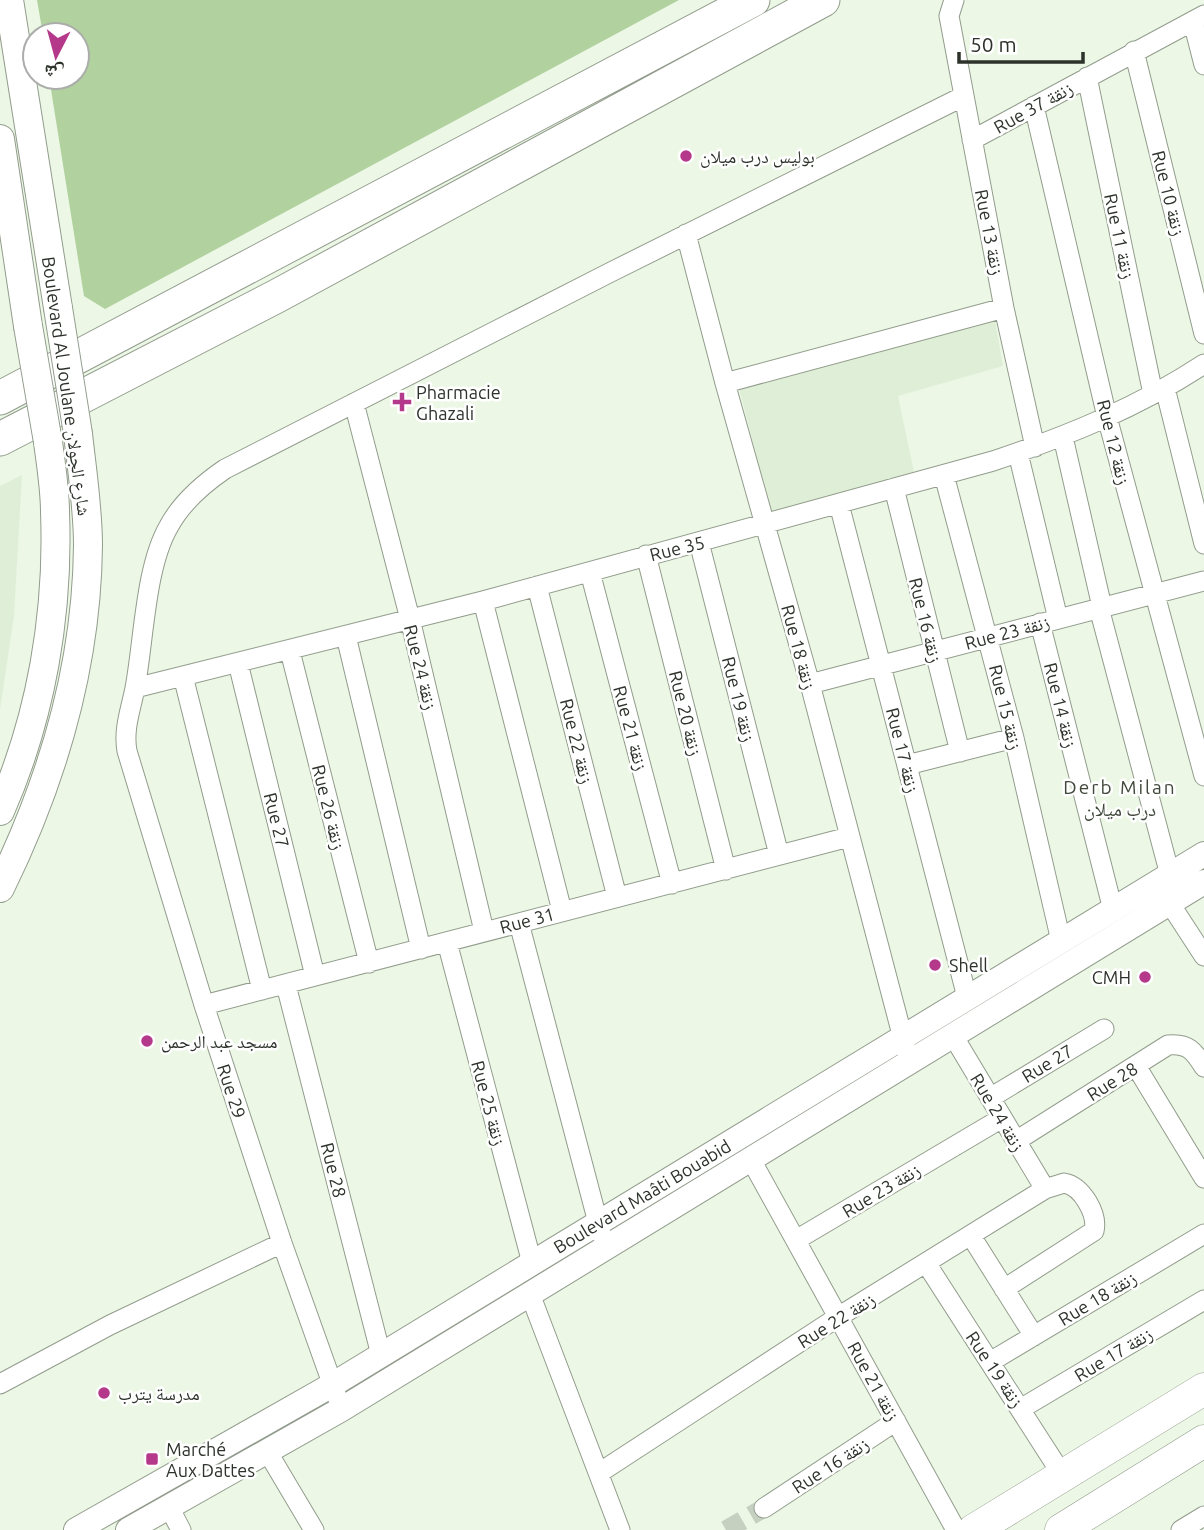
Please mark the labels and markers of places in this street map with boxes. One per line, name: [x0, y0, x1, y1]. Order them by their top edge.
place label: بوليس درب ميلان: [700, 146, 815, 168]
marker: بوليس درب ميلان: [678, 148, 694, 164]
place label: Pharmacie Ghazali: [416, 382, 501, 423]
marker: Pharmacie Ghazali: [394, 394, 410, 410]
place label: Shell: [949, 955, 988, 975]
marker: Shell: [927, 957, 943, 973]
place label: CMH: [1092, 967, 1131, 987]
marker: CMH: [1137, 969, 1153, 985]
place label: مسجد عبد الرحمن: [161, 1031, 278, 1053]
marker: مسجد عبد الرحمن: [139, 1033, 155, 1049]
place label: مدرسة يترب: [118, 1383, 200, 1405]
marker: مدرسة يترب: [96, 1385, 112, 1401]
place label: Marché Aux Dattes: [166, 1439, 255, 1480]
marker: Marché Aux Dattes: [144, 1451, 160, 1467]

